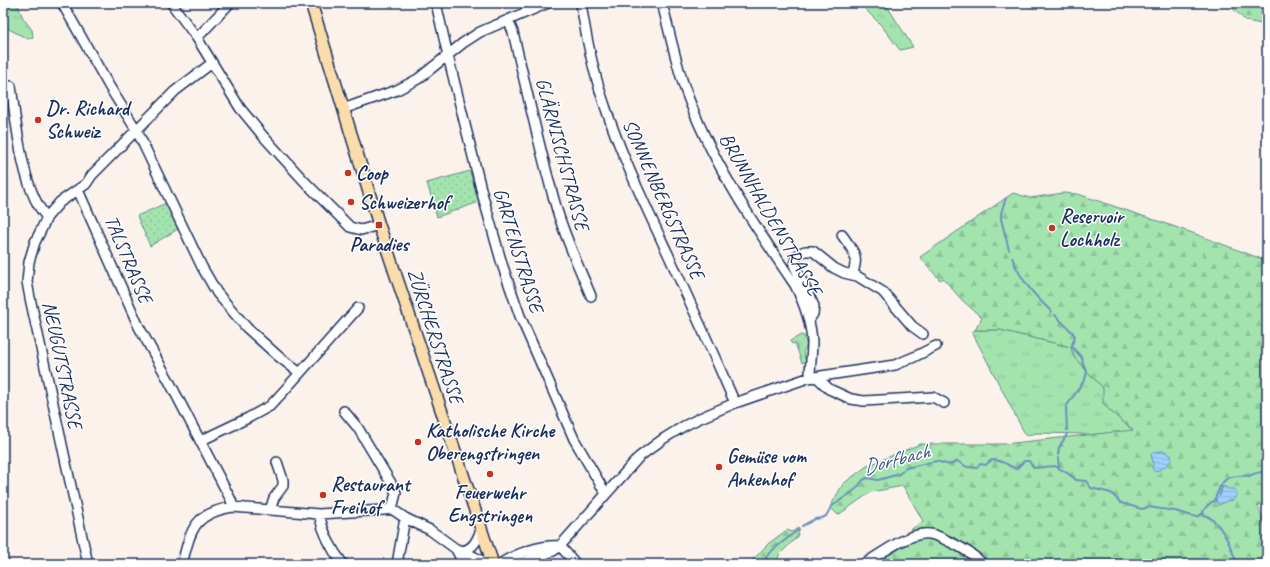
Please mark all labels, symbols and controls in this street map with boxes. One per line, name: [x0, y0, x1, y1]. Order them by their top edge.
street label: GLÄRNISCHSTRASSE: [530, 75, 596, 236]
place label: Dr. Richard Schweiz: [46, 96, 133, 144]
marker: Dr. Richard Schweiz: [33, 115, 43, 125]
street label: SONNENBERGSTRASSE: [617, 115, 711, 286]
street label: BRUNNHALDENSTRASSE: [714, 128, 829, 303]
place label: Coop: [356, 161, 389, 186]
marker: Coop: [343, 168, 353, 178]
street label: GARTENSTRASSE: [488, 185, 550, 318]
place label: Schweizerhof: [359, 190, 454, 215]
marker: Schweizerhof: [346, 197, 356, 207]
place label: Reservoir Lochholz: [1060, 204, 1126, 252]
street label: TALSTRASSE: [99, 211, 159, 310]
marker: Paradies: [374, 220, 384, 230]
marker: Reservoir Lochholz: [1047, 223, 1057, 233]
place label: Paradies: [350, 232, 410, 257]
street label: ZÜRCHERSTRASSE: [402, 265, 470, 410]
street label: NEUGUTSTRASSE: [37, 299, 89, 434]
place label: Katholische Kirche Oberengstringen: [426, 418, 556, 466]
marker: Katholische Kirche Oberengstringen: [413, 437, 423, 447]
water label: Dorfbach: [860, 437, 934, 480]
place label: Gemüse vom Ankenhof: [727, 444, 808, 492]
marker: Gemüse vom Ankenhof: [714, 462, 724, 472]
marker: Feuerwehr Engstringen: [485, 469, 495, 479]
place label: Restaurant Freihof: [331, 472, 412, 520]
place label: Feuerwehr Engstringen: [448, 480, 533, 528]
marker: Restaurant Freihof: [318, 490, 328, 500]

